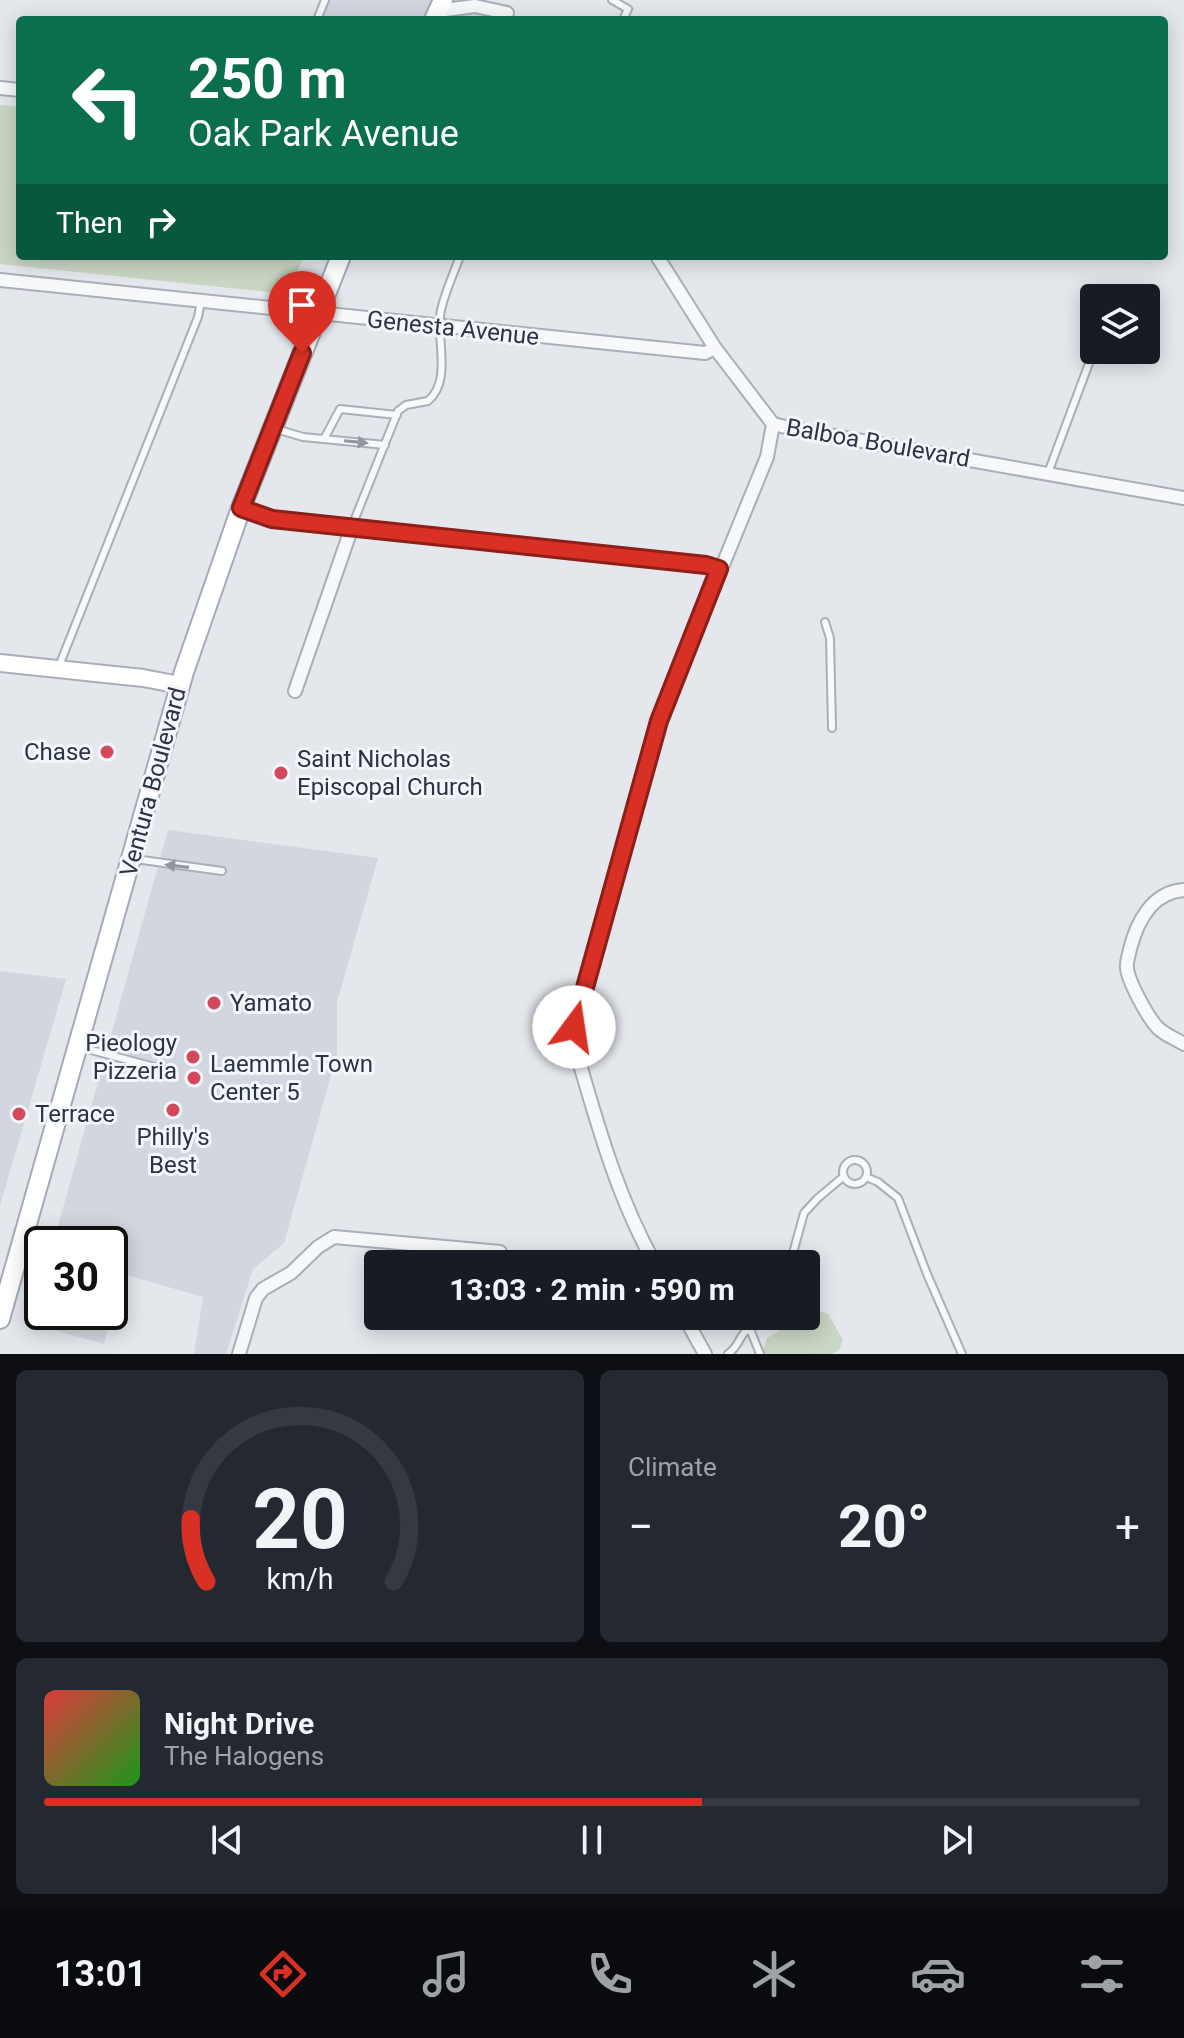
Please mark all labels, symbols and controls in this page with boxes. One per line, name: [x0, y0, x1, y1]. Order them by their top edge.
text: 250 m: [188, 46, 347, 112]
icon: left: [56, 48, 160, 152]
text: Oak Park Avenue: [188, 113, 459, 155]
icon: right: [139, 200, 183, 244]
text: Then: [56, 205, 123, 240]
pin: [268, 271, 336, 353]
icon: arrive: [280, 283, 324, 327]
map controls: [1080, 284, 1160, 364]
button: layers: [1080, 284, 1160, 364]
street label: Genesta Avenue: [366, 305, 540, 351]
street label: Balboa Boulevard: [784, 413, 972, 473]
one-way arrow: [344, 436, 369, 449]
street label: Ventura Boulevard: [114, 684, 192, 880]
place label: Chase: [24, 738, 91, 766]
marker: Chase: [98, 743, 116, 761]
place label: Saint Nicholas Episcopal Church: [297, 745, 483, 801]
marker: Saint Nicholas Episcopal Church: [272, 764, 290, 782]
one-way arrow: [164, 859, 189, 872]
position arrow: [532, 985, 616, 1069]
place label: Yamato: [230, 989, 312, 1017]
marker: Yamato: [205, 994, 223, 1012]
place label: Pieology Pizzeria: [85, 1029, 178, 1085]
marker: Pieology Pizzeria: [184, 1048, 202, 1066]
place label: Laemmle Town Center 5: [210, 1050, 373, 1106]
marker: Laemmle Town Center 5: [185, 1069, 203, 1087]
place label: Terrace: [35, 1100, 115, 1128]
marker: Philly's Best: [164, 1101, 182, 1119]
marker: Terrace: [10, 1105, 28, 1123]
place label: Philly's Best: [136, 1123, 210, 1179]
speed limit sign: 30: [24, 1226, 128, 1330]
text: 13:03 · 2 min · 590 m: [449, 1272, 735, 1307]
text: Climate: [628, 1452, 717, 1482]
text: 20: [252, 1471, 348, 1568]
text: 20°: [838, 1491, 930, 1562]
text: −: [628, 1501, 653, 1553]
text: +: [1115, 1501, 1140, 1553]
text: km/h: [266, 1562, 334, 1596]
text: Night Drive: [164, 1706, 314, 1741]
text: The Halogens: [164, 1741, 324, 1771]
icon: previous: [205, 1818, 249, 1862]
icon: pause: [570, 1818, 614, 1862]
icon: next: [935, 1818, 979, 1862]
icon: directions: [255, 1946, 311, 2002]
icon: music: [418, 1946, 474, 2002]
icon: phone: [582, 1946, 638, 2002]
icon: climate: [746, 1946, 802, 2002]
icon: car: [910, 1946, 966, 2002]
icon: filters: [1074, 1946, 1130, 2002]
text: 13:01: [54, 1953, 147, 1995]

